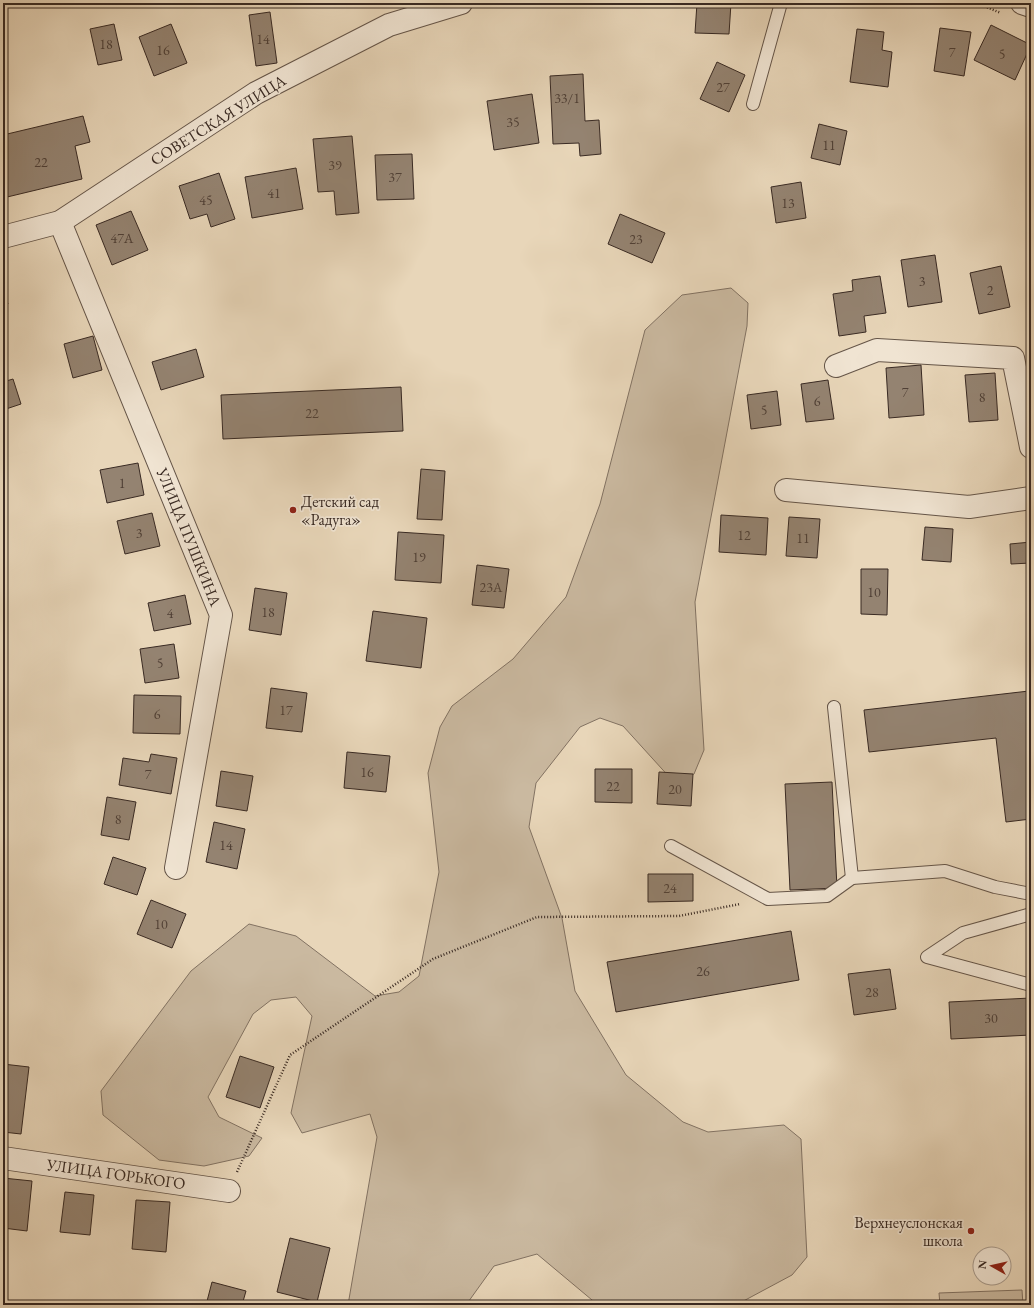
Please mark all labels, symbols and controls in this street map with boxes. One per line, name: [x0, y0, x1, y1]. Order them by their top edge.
house number: 14: [256, 30, 270, 48]
house number: 18: [99, 35, 113, 53]
house number: 16: [156, 41, 170, 59]
house number: 7: [949, 43, 956, 61]
house number: 5: [999, 45, 1005, 63]
street label: СОВЕТСКАЯ УЛИЦА: [146, 69, 291, 170]
house number: 27: [716, 78, 730, 96]
house number: 33/1: [554, 89, 580, 107]
house number: 35: [506, 113, 520, 131]
house number: 11: [822, 136, 836, 154]
house number: 22: [34, 153, 48, 171]
house number: 39: [328, 156, 342, 174]
house number: 37: [388, 168, 402, 186]
house number: 41: [267, 184, 281, 202]
house number: 45: [199, 191, 213, 209]
house number: 13: [781, 194, 795, 212]
house number: 47А: [110, 229, 134, 247]
house number: 23: [629, 230, 643, 248]
house number: 3: [919, 272, 926, 290]
house number: 2: [987, 281, 994, 299]
house number: 7: [902, 383, 909, 401]
house number: 8: [979, 388, 986, 406]
house number: 6: [814, 392, 821, 410]
house number: 5: [761, 401, 767, 419]
house number: 22: [305, 404, 319, 422]
street label: УЛИЦА ПУШКИНА: [151, 464, 227, 610]
house number: 1: [119, 474, 125, 492]
place label: Детский сад «Радуга»: [301, 491, 380, 530]
marker: Детский сад «Радуга»: [288, 505, 298, 515]
house number: 3: [136, 524, 143, 542]
house number: 12: [737, 526, 751, 544]
house number: 11: [796, 529, 810, 547]
house number: 19: [412, 548, 426, 566]
house number: 23А: [479, 578, 503, 596]
house number: 10: [867, 583, 881, 601]
house number: 18: [261, 603, 275, 621]
house number: 4: [167, 604, 174, 622]
house number: 5: [157, 654, 163, 672]
house number: 17: [279, 701, 293, 719]
house number: 6: [154, 705, 161, 723]
house number: 16: [360, 763, 374, 781]
house number: 7: [145, 765, 152, 783]
house number: 22: [606, 777, 620, 795]
house number: 20: [668, 780, 682, 798]
house number: 8: [115, 810, 122, 828]
house number: 14: [219, 836, 233, 854]
house number: 24: [663, 879, 677, 897]
house number: 10: [154, 915, 168, 933]
house number: 26: [696, 962, 710, 980]
house number: 28: [865, 983, 879, 1001]
house number: 30: [984, 1009, 998, 1027]
street label: УЛИЦА ГОРЬКОГО: [44, 1154, 187, 1194]
place label: Верхнеуслонская школа: [854, 1212, 964, 1251]
marker: Верхнеуслонская школа: [966, 1226, 976, 1236]
north arrow: [972, 1246, 1012, 1286]
text: N: [975, 1259, 990, 1270]

